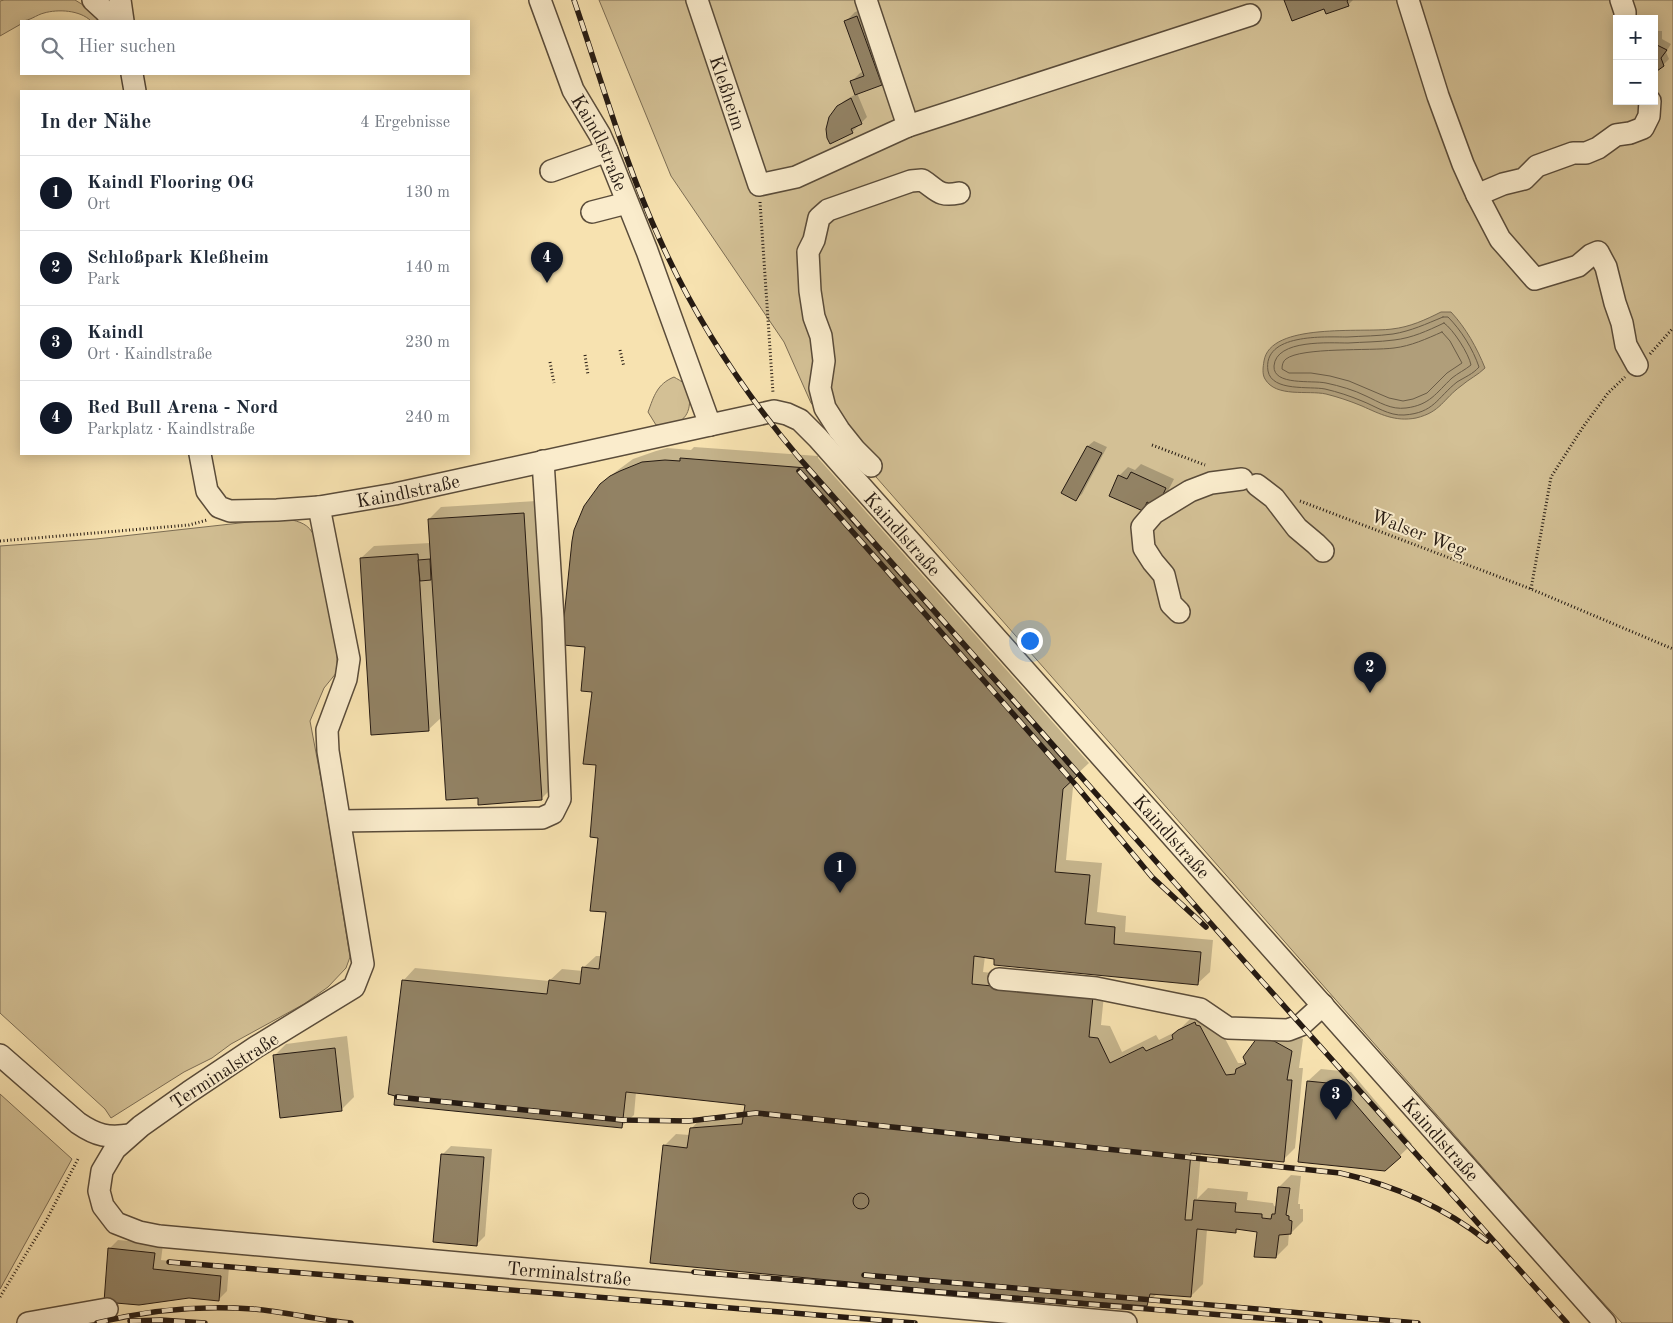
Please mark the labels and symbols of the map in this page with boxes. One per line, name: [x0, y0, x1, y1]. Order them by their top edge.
street label: Kleßheim: [704, 54, 747, 134]
street label: Kaindlstraße: [566, 92, 629, 194]
pin: 4: [531, 242, 563, 283]
street label: Kaindlstraße: [355, 473, 462, 512]
street label: Kaindlstraße: [859, 490, 943, 581]
street label: Walser Weg: [1368, 507, 1469, 562]
your location: [1017, 628, 1043, 654]
pin: 2: [1354, 652, 1386, 693]
street label: Kaindlstraße: [1128, 792, 1212, 883]
pin: 1: [824, 852, 856, 893]
street label: Terminalstraße: [168, 1030, 283, 1114]
pin: 3: [1320, 1079, 1352, 1120]
street label: Kaindlstraße: [1397, 1095, 1481, 1186]
street label: Terminalstraße: [506, 1260, 632, 1290]

